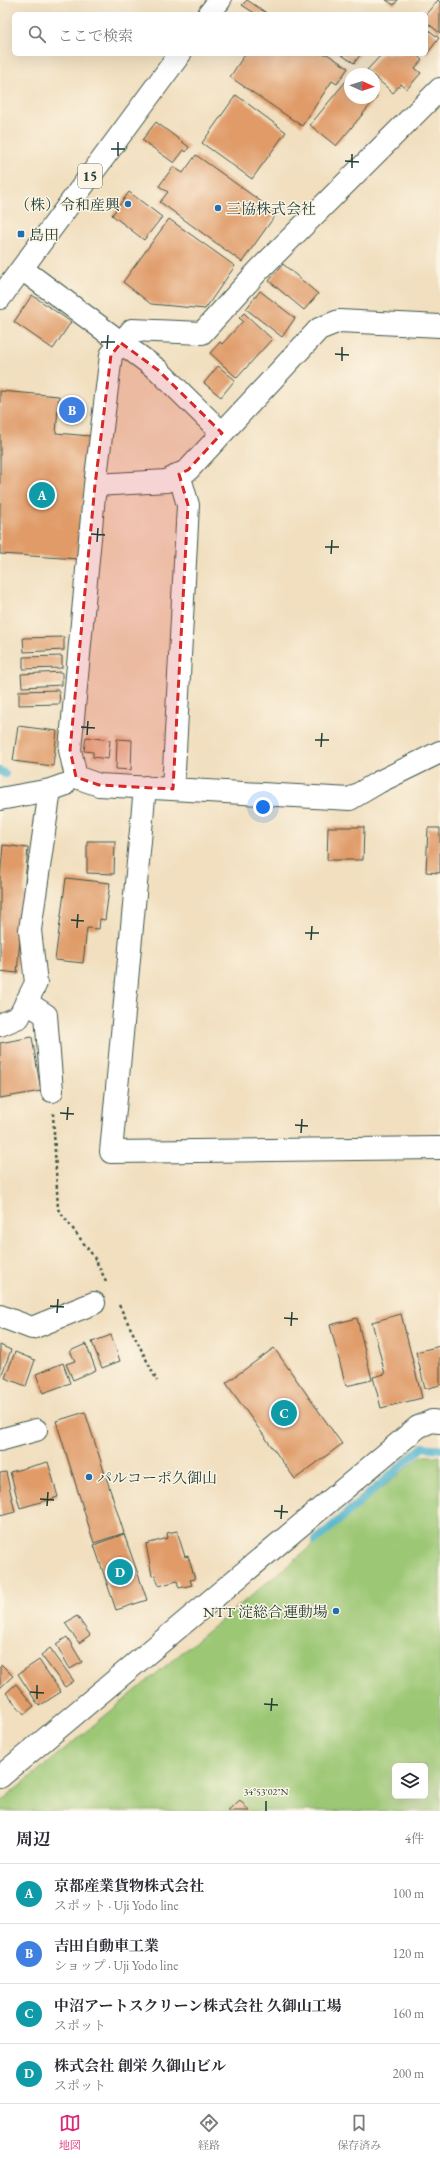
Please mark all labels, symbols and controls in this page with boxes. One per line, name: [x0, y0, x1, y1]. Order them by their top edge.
search box: [12, 12, 428, 56]
icon: search: [26, 23, 48, 45]
text: ここで検索: [58, 26, 133, 45]
north arrow: [344, 68, 380, 104]
road number: 15: [78, 164, 102, 188]
place label: （株）令和産興: [15, 195, 120, 214]
marker: （株）令和産興: [123, 199, 133, 209]
place label: 三協株式会社: [226, 199, 316, 218]
marker: 三協株式会社: [213, 203, 223, 213]
place label: 島田: [29, 225, 59, 244]
marker: 島田: [16, 229, 26, 239]
pin: B: [59, 395, 85, 425]
pin: A: [29, 480, 55, 510]
your location: [253, 797, 273, 817]
pin: C: [271, 1398, 297, 1428]
place label: パルコーポ久御山: [97, 1468, 217, 1487]
marker: パルコーポ久御山: [84, 1472, 94, 1482]
pin: D: [107, 1557, 133, 1587]
place label: NTT 淀総合運動場: [203, 1602, 328, 1621]
marker: NTT 淀総合運動場: [331, 1606, 341, 1616]
map controls: [392, 1763, 428, 1799]
button: layers: [392, 1763, 428, 1799]
text: 34°53'02"N: [244, 1785, 289, 1798]
text: 周辺: [16, 1828, 50, 1850]
text: 4件: [405, 1830, 424, 1847]
text: 京都産業貨物株式会社: [54, 1876, 204, 1895]
text: A: [24, 1885, 34, 1902]
text: 100 m: [393, 1885, 424, 1902]
text: スポット · Uji Yodo line: [54, 1897, 179, 1914]
text: 吉田自動車工業: [54, 1936, 159, 1955]
text: B: [25, 1945, 33, 1962]
text: 120 m: [393, 1945, 424, 1962]
text: ショップ · Uji Yodo line: [54, 1957, 178, 1974]
text: 中沼アートスクリーン株式会社 久御山工場: [54, 1996, 342, 2015]
text: C: [24, 2005, 34, 2022]
text: 160 m: [393, 2005, 424, 2022]
text: スポット: [54, 2017, 106, 2034]
text: 株式会社 創栄 久御山ビル: [54, 2056, 226, 2075]
text: D: [24, 2065, 34, 2082]
text: 200 m: [393, 2065, 424, 2082]
text: スポット: [54, 2077, 106, 2094]
tab: 地図: [59, 2112, 81, 2152]
tab: 経路: [198, 2112, 220, 2152]
tab: 保存済み: [337, 2112, 381, 2152]

